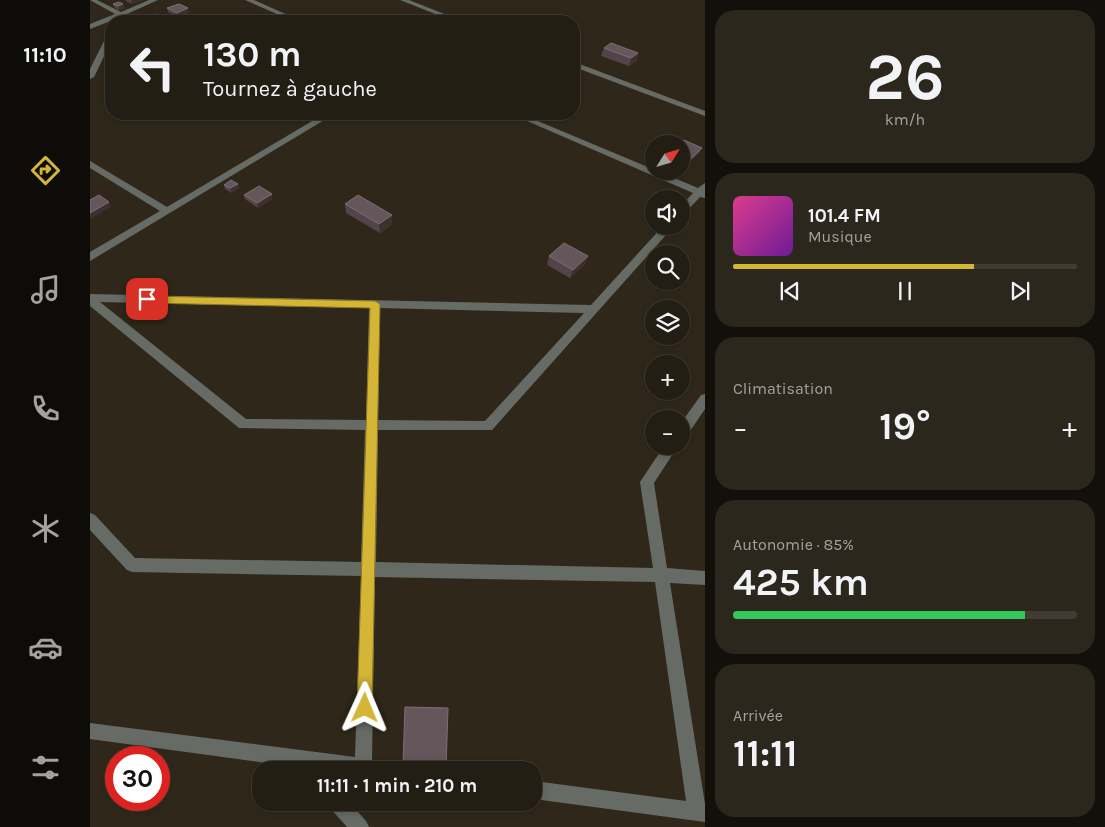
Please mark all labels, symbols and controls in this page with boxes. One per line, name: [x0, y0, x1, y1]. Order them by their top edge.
text: 130 m: [203, 34, 301, 75]
icon: left: [120, 35, 185, 100]
text: 26: [866, 39, 944, 115]
text: 11:10: [23, 42, 67, 68]
text: Tournez à gauche: [203, 76, 377, 102]
text: km/h: [885, 110, 925, 129]
north arrow: [645, 135, 690, 180]
map controls: [645, 135, 690, 455]
icon: directions: [28, 153, 63, 188]
button: sound: [645, 190, 690, 235]
text: 101.4 FM: [808, 205, 881, 227]
text: Musique: [808, 227, 872, 246]
button: search: [645, 245, 690, 290]
icon: music: [28, 272, 63, 307]
icon: previous: [776, 277, 804, 305]
icon: pause: [891, 277, 919, 305]
icon: next: [1006, 277, 1034, 305]
pin: [126, 278, 168, 320]
icon: arrive: [133, 285, 161, 313]
button: layers: [645, 300, 690, 345]
button: +: [645, 355, 690, 400]
text: Climatisation: [733, 379, 833, 398]
icon: phone: [28, 391, 63, 426]
text: 19°: [879, 404, 931, 449]
button: −: [645, 410, 690, 455]
text: −: [733, 411, 748, 444]
text: +: [1062, 411, 1077, 444]
icon: climate: [28, 511, 63, 546]
text: Autonomie · 85%: [733, 535, 854, 554]
text: 425 km: [733, 560, 869, 605]
icon: car: [28, 630, 63, 665]
position arrow: [338, 681, 390, 733]
text: Arrivée: [733, 706, 783, 725]
text: 11:11: [733, 731, 797, 776]
speed limit sign: 30: [105, 746, 170, 811]
icon: filters: [28, 750, 63, 785]
text: 11:11 · 1 min · 210 m: [317, 775, 477, 797]

